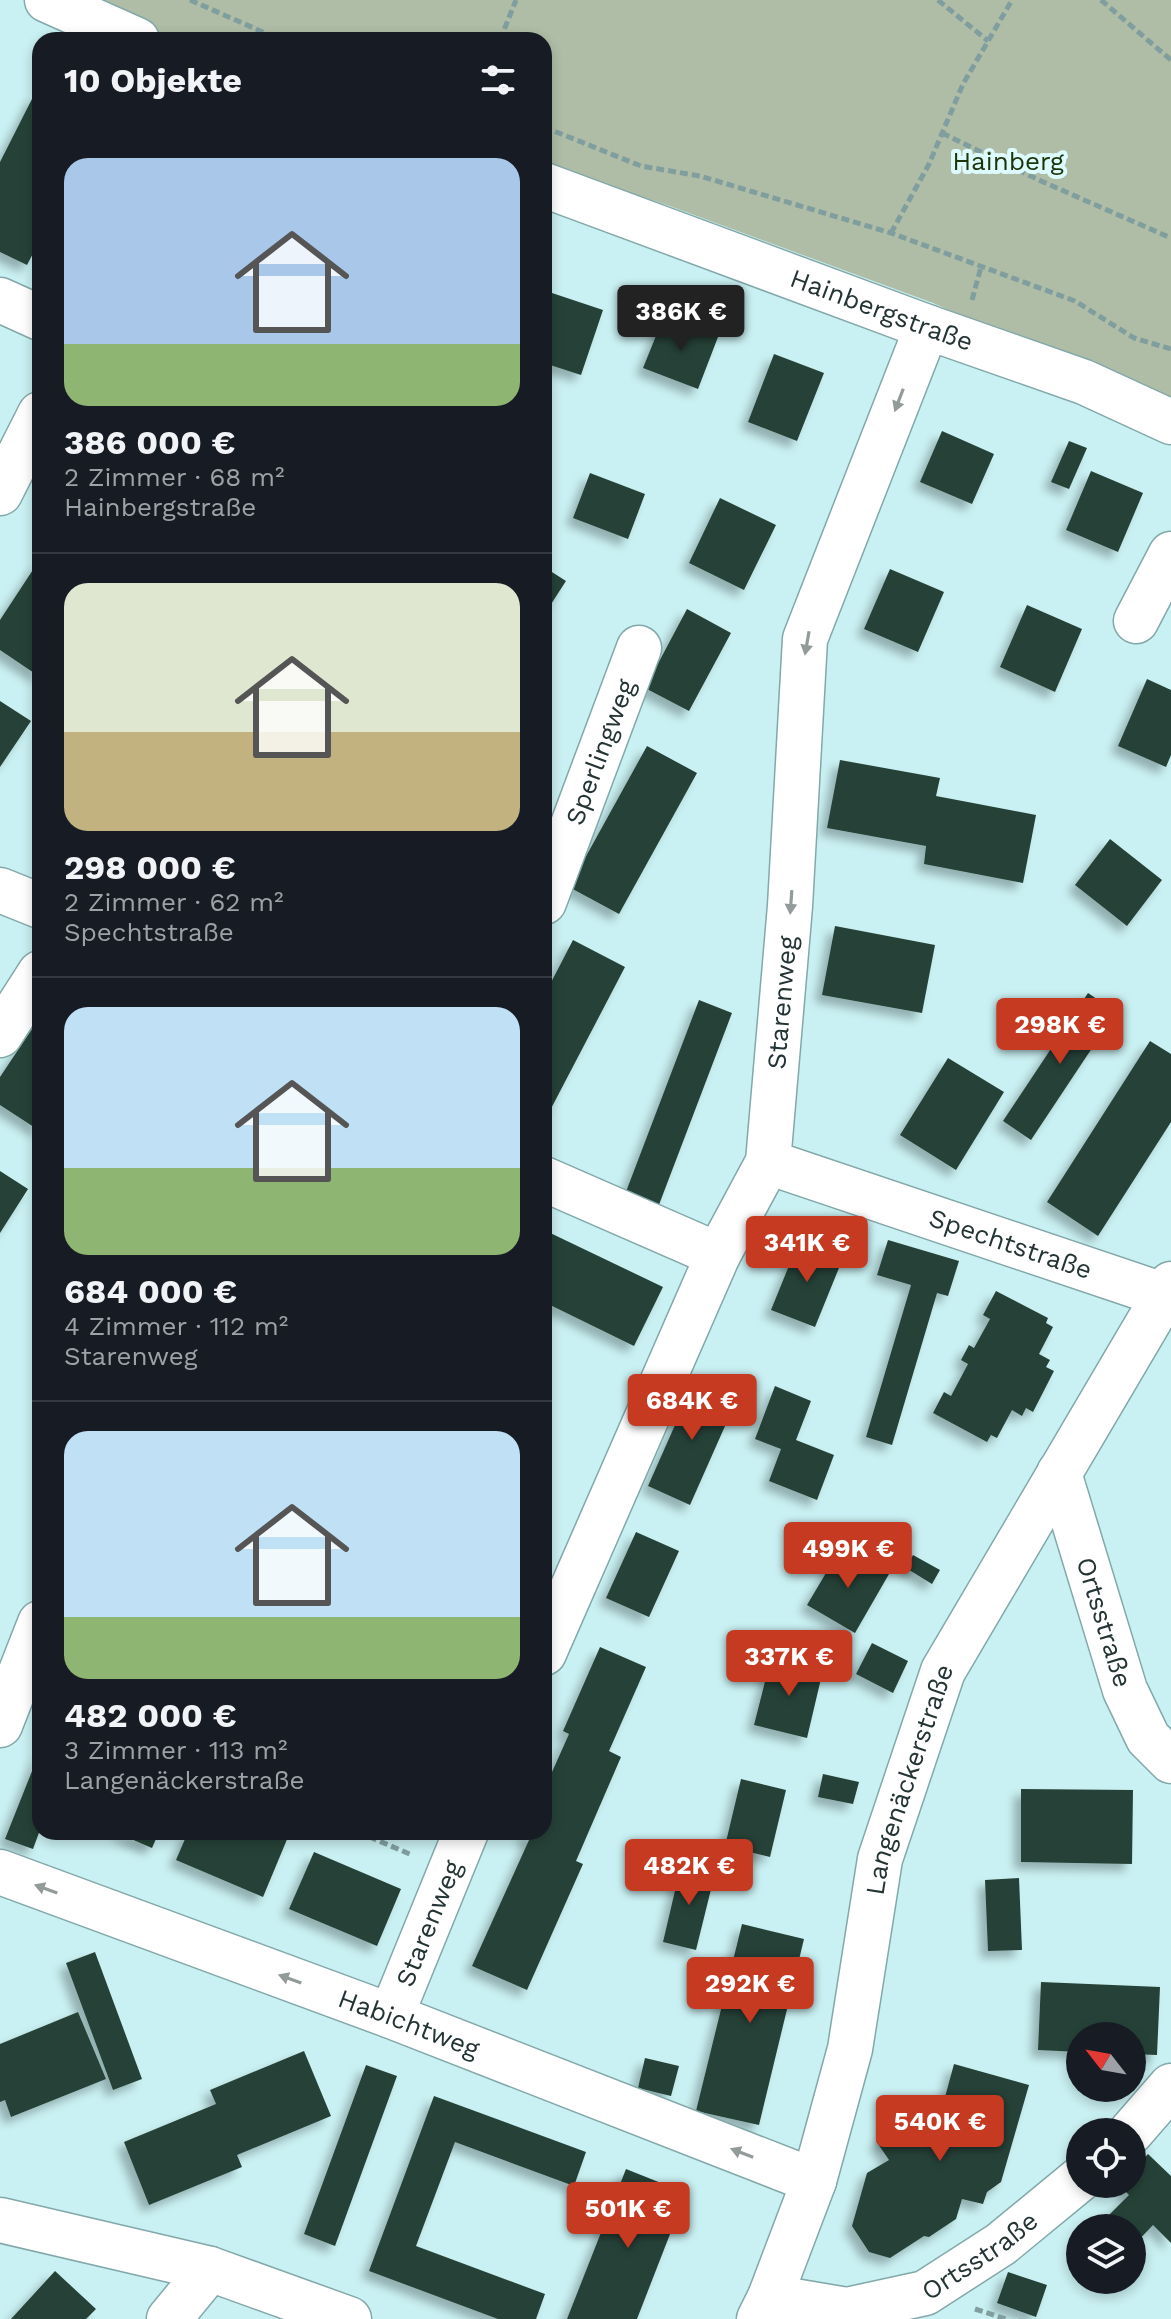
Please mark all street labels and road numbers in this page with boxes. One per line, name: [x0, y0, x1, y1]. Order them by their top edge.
street label: Hainbergstraße: [786, 263, 977, 357]
street label: Sperlingweg: [559, 675, 641, 829]
street label: Starenweg: [761, 935, 802, 1070]
street label: Spechtstraße: [925, 1202, 1096, 1285]
street label: Ortsstraße: [1070, 1554, 1138, 1691]
street label: Langenäckerstraße: [860, 1660, 959, 1897]
street label: Starenweg: [390, 1856, 468, 1991]
street label: Habichtweg: [334, 1983, 484, 2064]
street label: Ortsstraße: [916, 2205, 1044, 2306]

